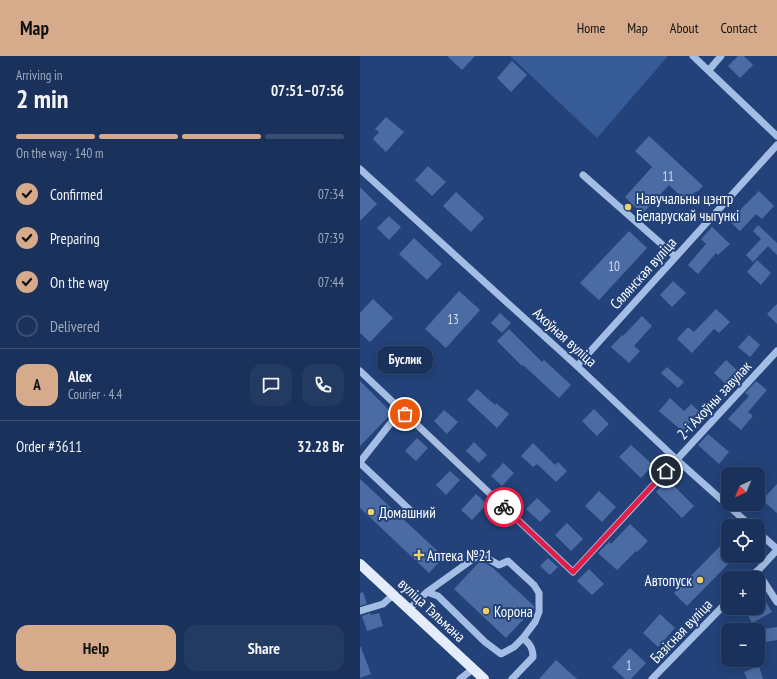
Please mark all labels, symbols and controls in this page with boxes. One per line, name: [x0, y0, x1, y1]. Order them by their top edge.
text: Map: [20, 16, 49, 40]
text: Home: [577, 19, 605, 37]
text: Map: [627, 19, 648, 37]
text: About: [670, 19, 699, 37]
text: Contact: [721, 19, 757, 37]
text: Arriving in: [16, 67, 63, 84]
text: 07:51–07:56: [271, 81, 344, 100]
text: 2 min: [16, 82, 69, 115]
text: On the way · 140 m: [16, 145, 103, 162]
house number: 11: [662, 168, 674, 185]
icon: check: [16, 183, 38, 205]
text: Confirmed: [50, 185, 103, 204]
text: 07:34: [318, 186, 344, 203]
place label: Навучальны цэнтр Беларускай чыгункі: [636, 189, 739, 225]
marker: Навучальны цэнтр Беларускай чыгункі: [623, 202, 633, 212]
icon: check: [16, 227, 38, 249]
text: Preparing: [50, 229, 100, 248]
text: 07:39: [318, 230, 344, 247]
street label: Сялянская вуліца: [606, 233, 680, 313]
house number: 10: [608, 258, 620, 275]
icon: check: [16, 271, 38, 293]
text: On the way: [50, 273, 109, 292]
text: 07:44: [318, 274, 344, 291]
street label: Ахоўная вуліца: [529, 303, 601, 371]
house number: 13: [447, 311, 459, 328]
text: Delivered: [50, 317, 100, 336]
callout: Буслик: [377, 346, 433, 374]
text: Буслик: [389, 351, 421, 368]
street label: 2-і Ахоўны завулак: [673, 357, 755, 443]
button: chat: [250, 364, 292, 406]
button: phone: [302, 364, 344, 406]
text: Alex: [68, 367, 92, 386]
text: A: [33, 375, 41, 394]
text: Courier · 4.4: [68, 386, 122, 403]
pin: [388, 397, 422, 431]
icon: bag: [394, 403, 416, 425]
text: Order #3611: [16, 437, 82, 456]
text: 32.28 Br: [297, 437, 344, 456]
pin: [649, 454, 683, 488]
icon: home: [655, 460, 677, 482]
north arrow: [721, 467, 765, 511]
map controls: [721, 467, 765, 667]
courier: [484, 487, 524, 527]
icon: bike: [493, 496, 515, 518]
place label: Домашний: [379, 503, 436, 522]
marker: Домашний: [366, 507, 376, 517]
button: locate: [721, 519, 765, 563]
place label: Аптека №21: [427, 546, 492, 565]
marker: Аптека №21: [414, 550, 424, 560]
place label: Автопуск: [645, 571, 692, 590]
button: +: [721, 571, 765, 615]
street label: вуліца Тэльмана: [394, 574, 470, 646]
marker: Автопуск: [695, 575, 705, 585]
street label: Базісная вуліца: [646, 595, 716, 667]
place label: Корона: [494, 602, 533, 621]
marker: Корона: [481, 606, 491, 616]
button: −: [721, 623, 765, 667]
button: Help: [16, 625, 176, 671]
button: Share: [184, 625, 344, 671]
house number: 1: [626, 657, 632, 674]

